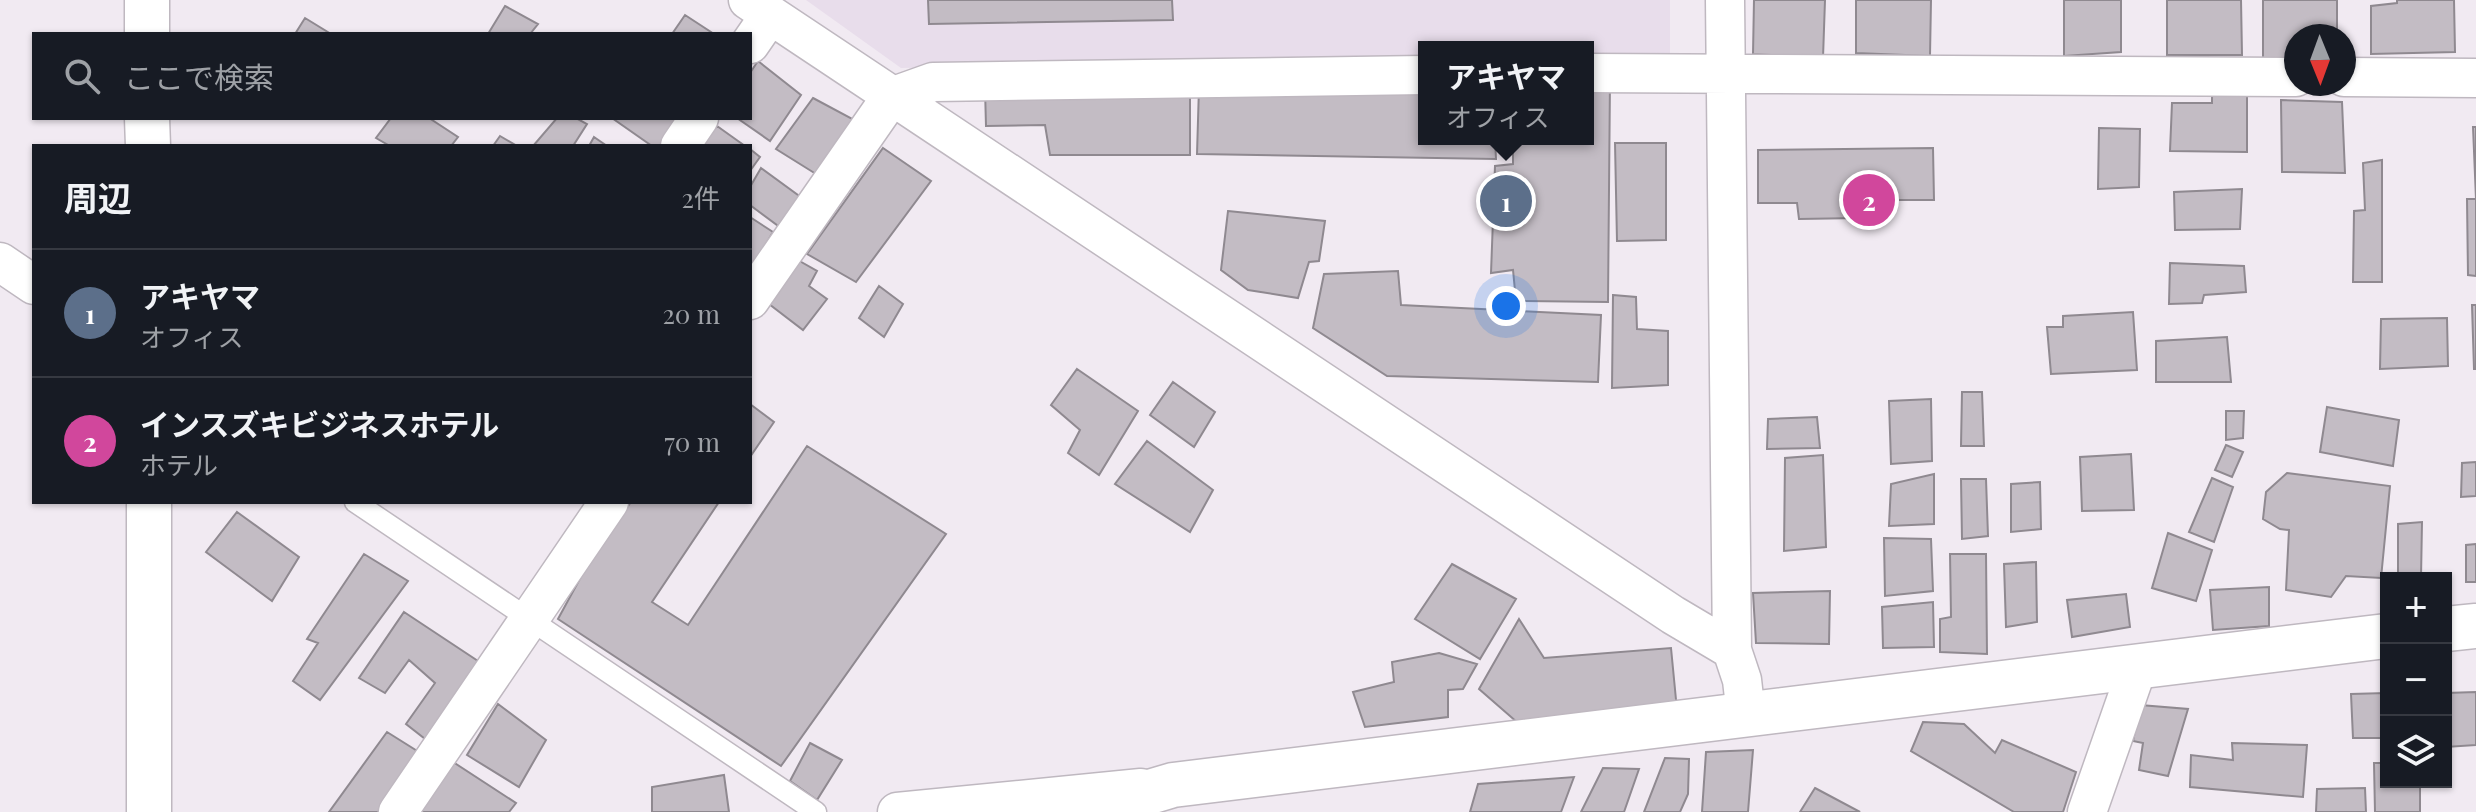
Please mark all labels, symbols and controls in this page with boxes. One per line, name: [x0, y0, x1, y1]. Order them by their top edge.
north arrow: [2284, 24, 2356, 96]
search box: [32, 32, 752, 120]
popup: [1418, 41, 1594, 145]
icon: search: [60, 54, 104, 98]
text: アキヤマ: [1446, 56, 1566, 96]
text: ここで検索: [124, 57, 274, 97]
text: オフィス: [1446, 99, 1549, 134]
pin: 2: [1843, 170, 1895, 230]
pin: 1: [1480, 171, 1532, 231]
text: 周辺: [64, 174, 132, 220]
text: 2件: [682, 180, 720, 215]
text: アキヤマ: [140, 276, 260, 316]
your location: [1486, 286, 1526, 326]
text: 1: [85, 296, 95, 331]
text: 20 m: [662, 296, 720, 331]
text: オフィス: [140, 319, 243, 354]
text: インスズキビジネスホテル: [140, 404, 499, 444]
text: 2: [83, 424, 97, 459]
text: 70 m: [664, 424, 720, 459]
text: ホテル: [140, 447, 218, 482]
map controls: [2380, 572, 2452, 788]
button: +: [2380, 572, 2452, 644]
button: −: [2380, 644, 2452, 716]
button: layers: [2380, 716, 2452, 788]

